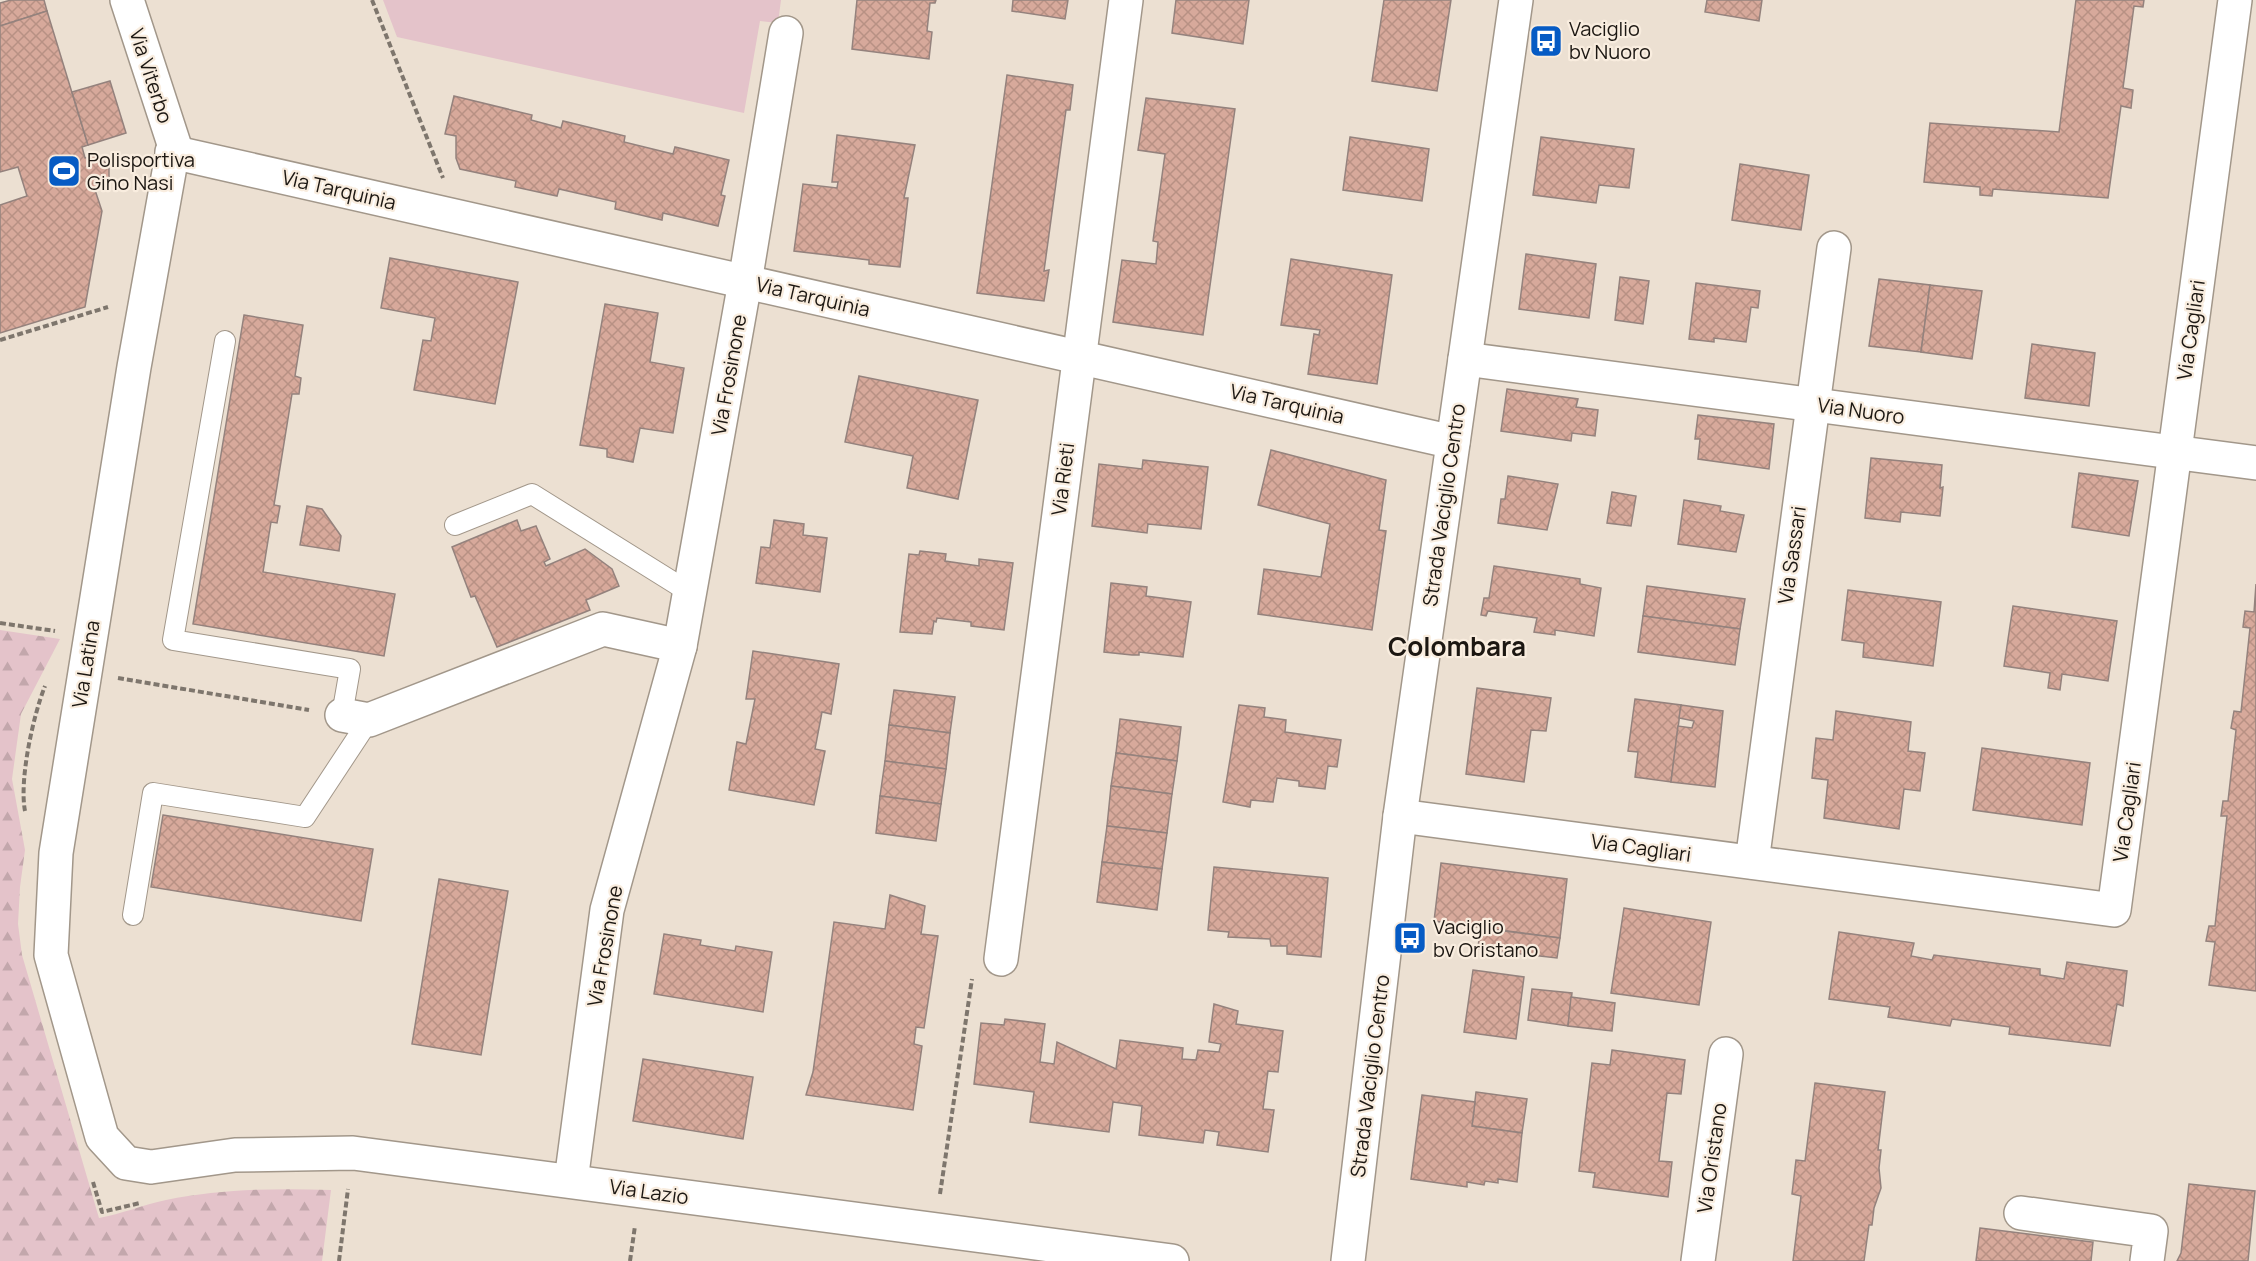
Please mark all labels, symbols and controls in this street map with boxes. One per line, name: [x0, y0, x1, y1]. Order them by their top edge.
place label: Vaciglio bv Nuoro: [1569, 15, 1651, 65]
bus stop icon: Vaciglio bv Nuoro: [1528, 23, 1564, 59]
street label: Via Viterbo: [123, 25, 180, 127]
place label: Polisportiva Gino Nasi: [87, 146, 195, 196]
sports icon: Polisportiva Gino Nasi: [46, 153, 82, 189]
street label: Via Tarquinia: [279, 163, 399, 216]
street label: Via Tarquinia: [753, 270, 873, 323]
street label: Via Cagliari: [2170, 278, 2211, 382]
street label: Via Frosinone: [705, 312, 752, 438]
street label: Via Tarquinia: [1227, 377, 1347, 430]
street label: Via Nuoro: [1816, 391, 1907, 430]
street label: Strada Vaciglio Centro: [1416, 402, 1471, 608]
street label: Via Rieti: [1045, 441, 1080, 517]
street label: Via Sassari: [1771, 504, 1812, 606]
street label: Via Latina: [65, 618, 106, 710]
district label: Colombara: [1388, 628, 1526, 664]
street label: Via Cagliari: [2106, 760, 2147, 864]
street label: Via Cagliari: [1589, 827, 1693, 868]
street label: Via Frosinone: [581, 883, 628, 1009]
place label: Vaciglio bv Oristano: [1433, 913, 1538, 963]
bus stop icon: Vaciglio bv Oristano: [1392, 920, 1428, 956]
street label: Strada Vaciglio Centro: [1344, 973, 1395, 1179]
street label: Via Oristano: [1690, 1101, 1733, 1215]
street label: Via Lazio: [608, 1173, 691, 1210]

